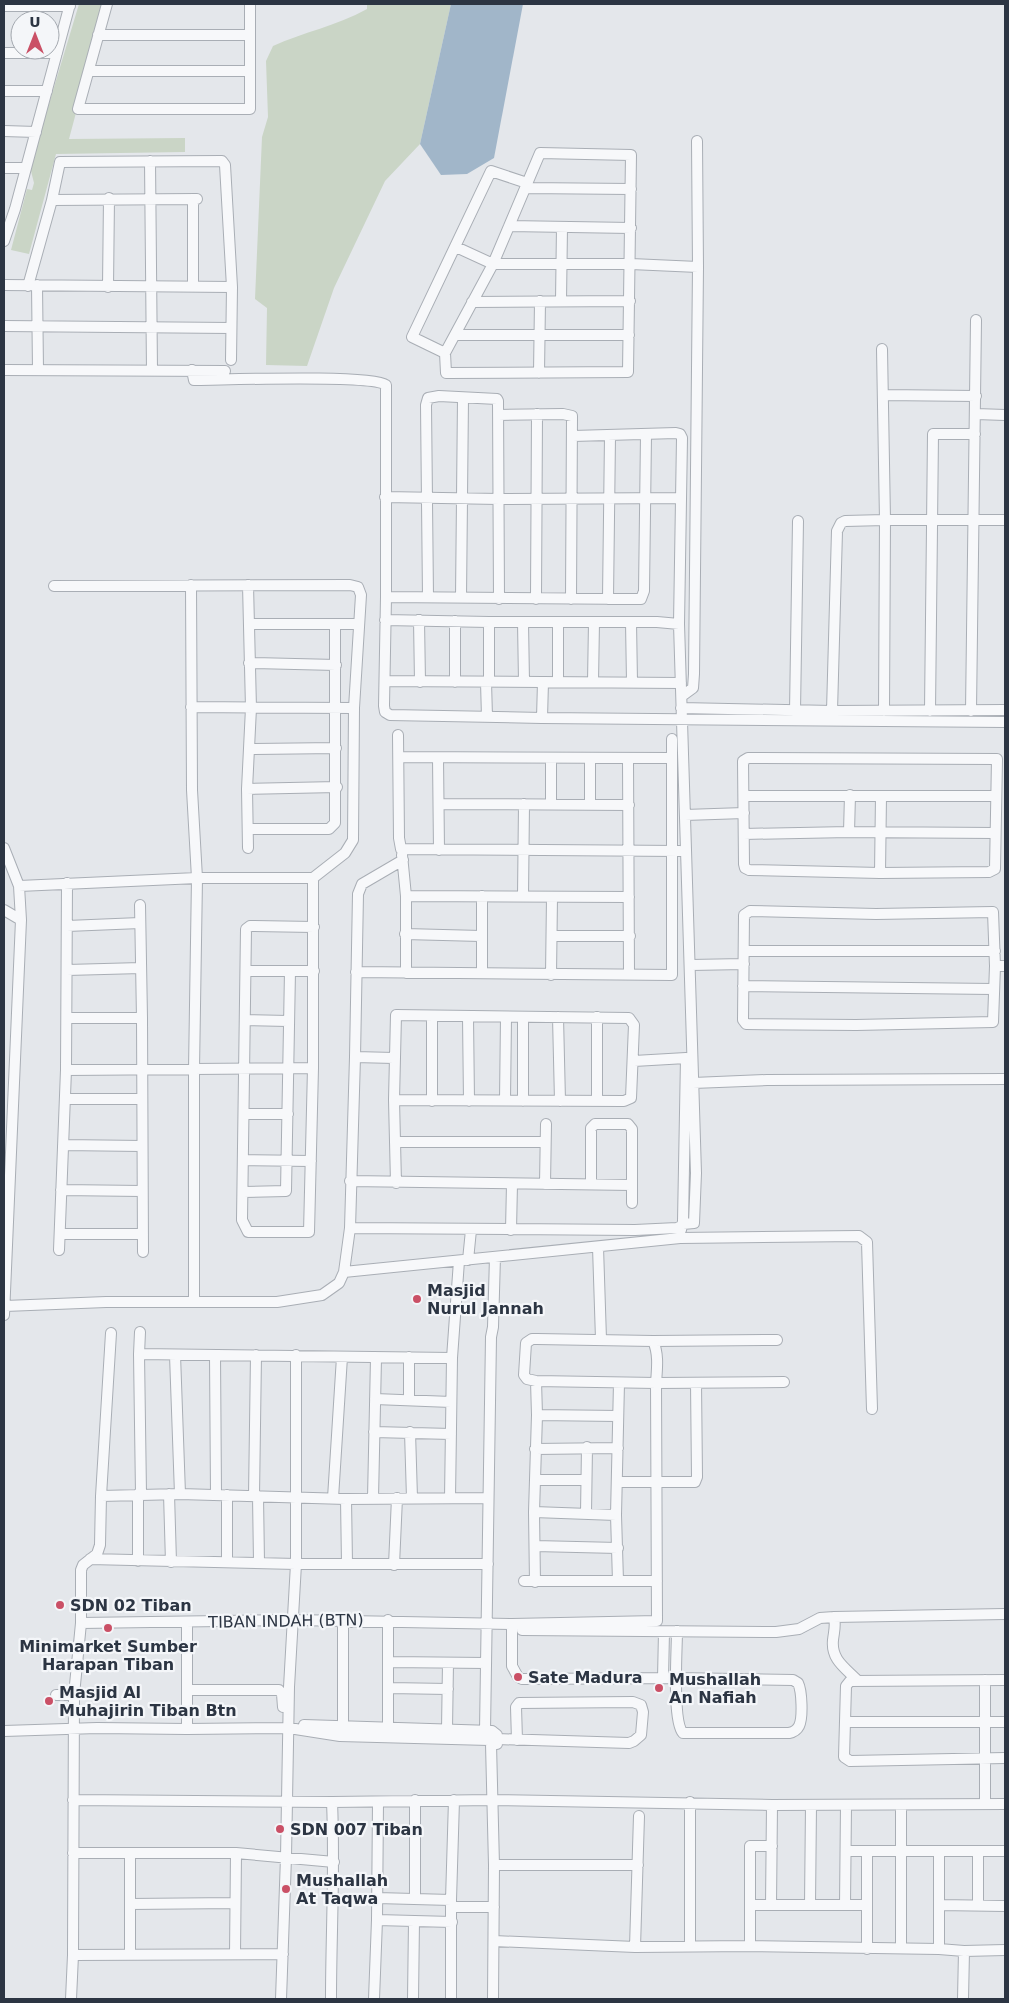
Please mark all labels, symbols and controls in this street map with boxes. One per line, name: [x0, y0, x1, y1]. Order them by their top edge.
north arrow: [10, 10, 60, 60]
text: U: [29, 14, 41, 30]
place label: Masjid Nurul Jannah: [427, 1281, 544, 1318]
marker: Masjid Nurul Jannah: [411, 1293, 423, 1305]
place label: SDN 02 Tiban: [70, 1596, 192, 1615]
marker: SDN 02 Tiban: [54, 1599, 66, 1611]
street label: TIBAN INDAH (BTN): [207, 1610, 364, 1632]
marker: Minimarket Sumber Harapan Tiban: [102, 1622, 114, 1634]
place label: Minimarket Sumber Harapan Tiban: [19, 1637, 197, 1674]
place label: Sate Madura: [528, 1668, 643, 1687]
place label: Mushallah An Nafiah: [669, 1670, 761, 1707]
marker: Sate Madura: [512, 1671, 524, 1683]
marker: Mushallah An Nafiah: [653, 1682, 665, 1694]
place label: Masjid Al Muhajirin Tiban Btn: [59, 1683, 237, 1720]
marker: Masjid Al Muhajirin Tiban Btn: [43, 1695, 55, 1707]
place label: SDN 007 Tiban: [290, 1820, 423, 1839]
marker: SDN 007 Tiban: [274, 1823, 286, 1835]
place label: Mushallah At Taqwa: [296, 1871, 388, 1908]
marker: Mushallah At Taqwa: [280, 1883, 292, 1895]

